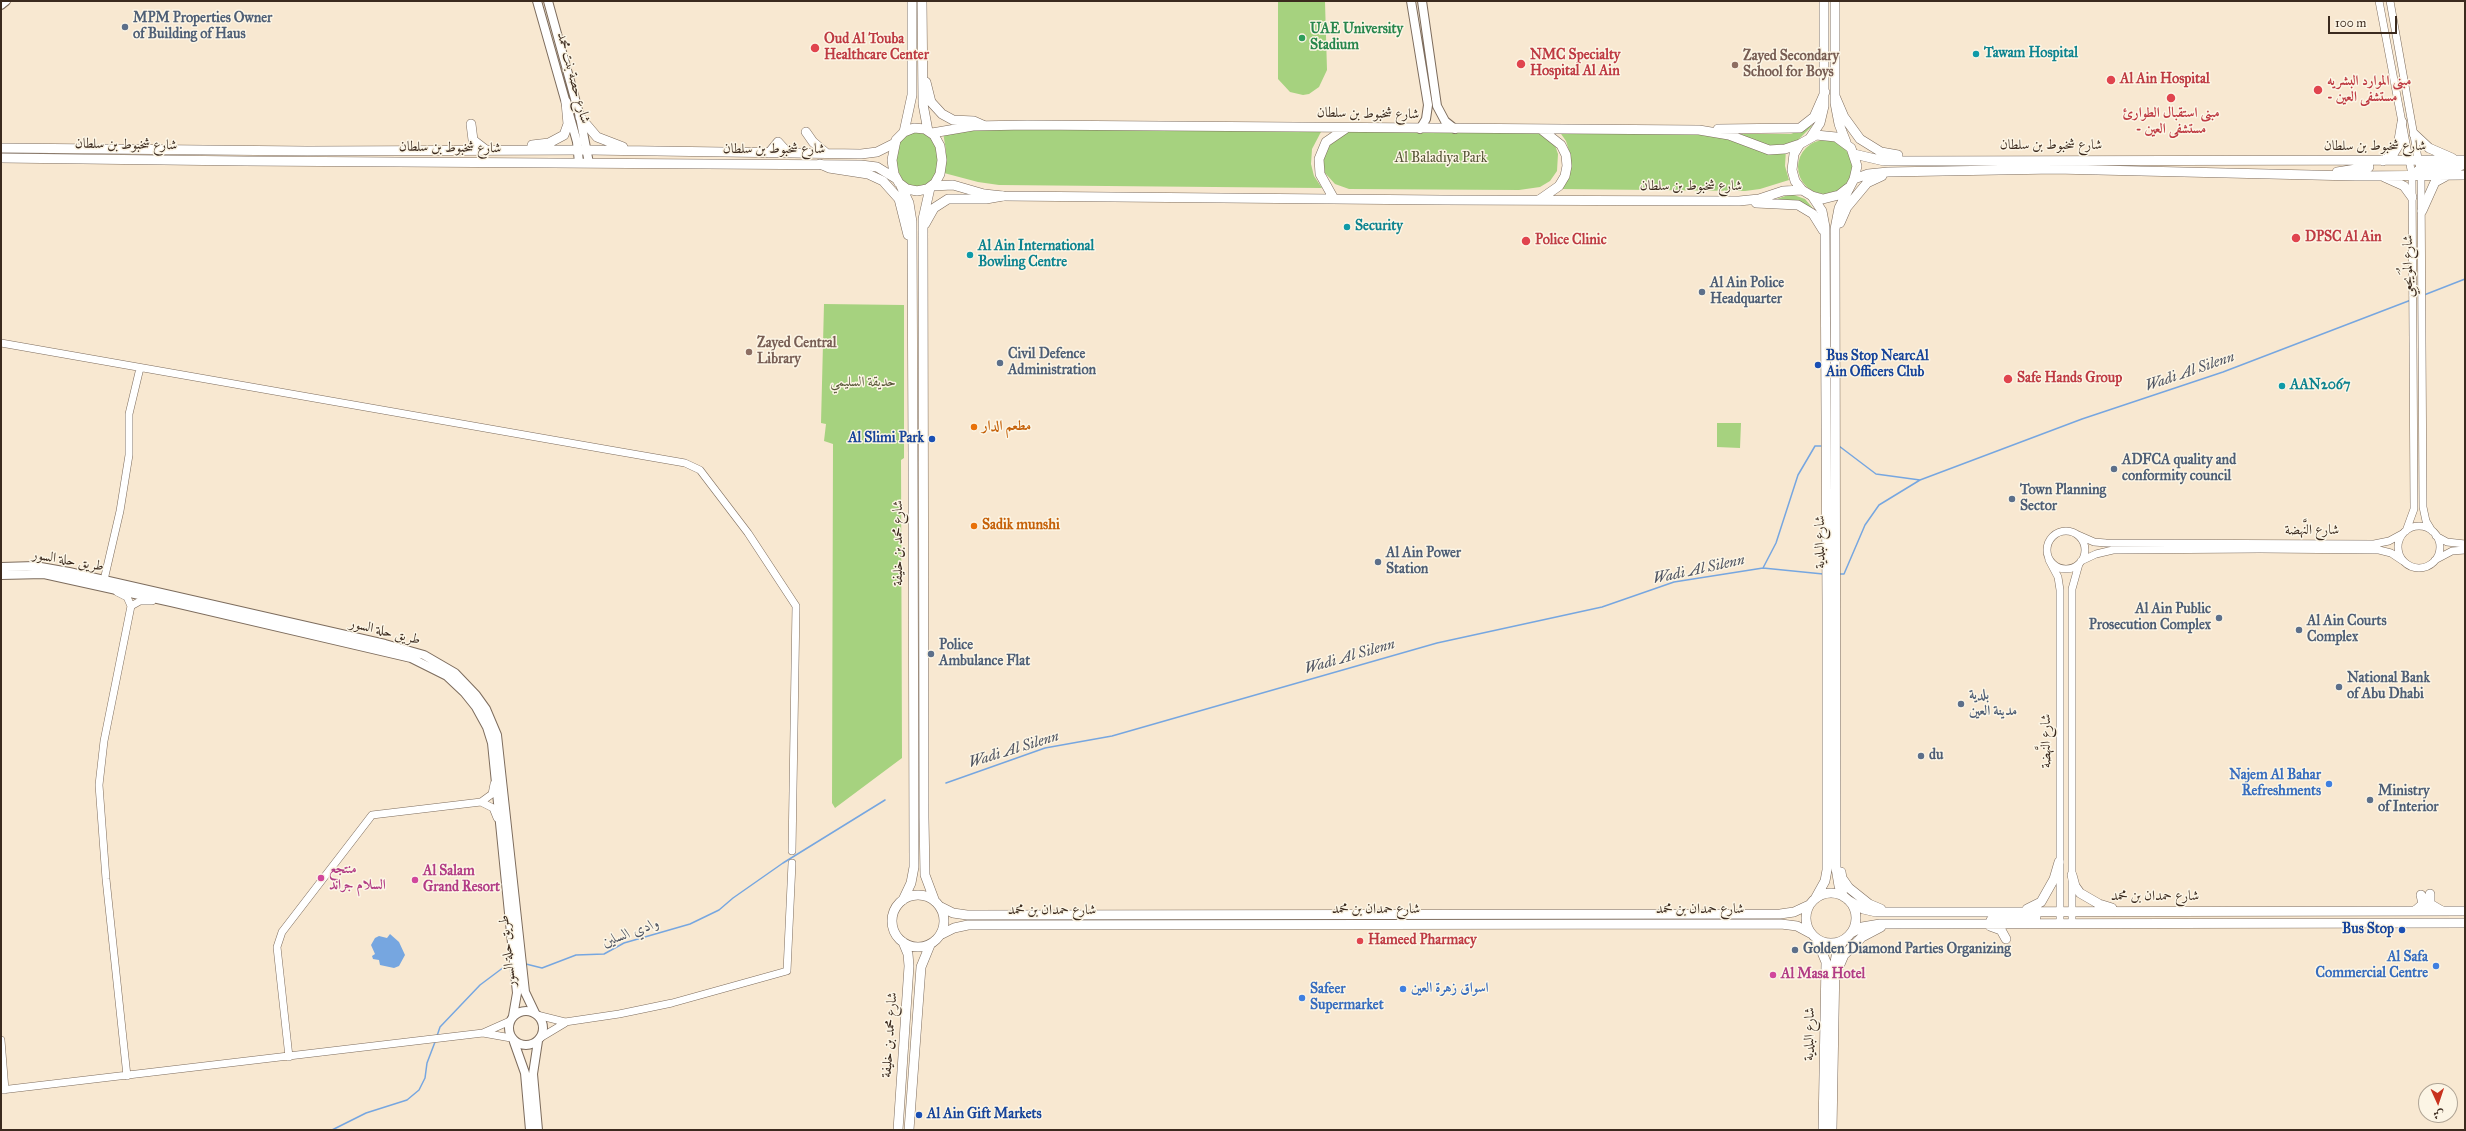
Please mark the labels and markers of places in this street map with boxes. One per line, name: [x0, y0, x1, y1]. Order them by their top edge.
place label: MPM Properties Owner of Building of Haus: [133, 11, 272, 44]
marker: MPM Properties Owner of Building of Haus: [120, 22, 130, 32]
place label: UAE University Stadium: [1310, 22, 1403, 54]
place label: Oud Al Touba Healthcare Center: [824, 32, 929, 64]
marker: UAE University Stadium: [1297, 33, 1307, 43]
marker: Oud Al Touba Healthcare Center: [809, 42, 821, 54]
place label: Tawam Hospital: [1984, 46, 2078, 62]
place label: NMC Specialty Hospital Al Ain: [1530, 48, 1620, 80]
place label: Zayed Secondary School for Boys: [1743, 49, 1839, 82]
marker: Tawam Hospital: [1971, 49, 1981, 59]
marker: NMC Specialty Hospital Al Ain: [1515, 58, 1527, 70]
marker: Zayed Secondary School for Boys: [1730, 60, 1740, 70]
place label: Al Ain Hospital: [2120, 72, 2210, 88]
marker: Al Ain Hospital: [2105, 74, 2117, 86]
place label: مبنى الموارد البشريه - مستشفى العين: [2327, 74, 2411, 106]
marker: مبنى الموارد البشريه - مستشفى العين: [2312, 84, 2324, 96]
marker: مبنى استقبال الطوارئ - مستشفى العين: [2165, 92, 2177, 104]
place label: مبنى استقبال الطوارئ - مستشفى العين: [2122, 106, 2220, 138]
place label: Security: [1355, 219, 1403, 235]
marker: Security: [1342, 222, 1352, 232]
place label: DPSC Al Ain: [2305, 230, 2382, 246]
marker: DPSC Al Ain: [2290, 232, 2302, 244]
place label: Police Clinic: [1535, 233, 1607, 249]
marker: Police Clinic: [1520, 235, 1532, 247]
place label: Al Ain International Bowling Centre: [978, 239, 1094, 272]
marker: Al Ain International Bowling Centre: [965, 250, 975, 260]
place label: Al Ain Police Headquarter: [1710, 276, 1784, 308]
marker: Al Ain Police Headquarter: [1697, 287, 1707, 297]
place label: Zayed Central Library: [757, 336, 837, 368]
marker: Zayed Central Library: [744, 347, 754, 357]
place label: Civil Defence Administration: [1008, 347, 1096, 380]
place label: Bus Stop NearcAl Ain Officers Club: [1826, 349, 1929, 382]
marker: Civil Defence Administration: [995, 358, 1005, 368]
marker: Bus Stop NearcAl Ain Officers Club: [1813, 360, 1823, 370]
place label: Safe Hands Group: [2017, 371, 2122, 387]
marker: Safe Hands Group: [2002, 373, 2014, 385]
place label: AAN2067: [2290, 378, 2350, 394]
marker: AAN2067: [2277, 381, 2287, 391]
place label: مطعم الدار: [982, 419, 1031, 435]
marker: مطعم الدار: [969, 422, 979, 432]
place label: Al Slimi Park: [848, 431, 924, 447]
marker: Al Slimi Park: [927, 434, 937, 444]
place label: ADFCA quality and conformity council: [2122, 453, 2236, 486]
marker: ADFCA quality and conformity council: [2109, 464, 2119, 474]
place label: Town Planning Sector: [2020, 483, 2106, 516]
marker: Town Planning Sector: [2007, 494, 2017, 504]
place label: Sadik munshi: [982, 518, 1060, 534]
marker: Sadik munshi: [969, 521, 979, 531]
place label: Al Ain Power Station: [1386, 546, 1461, 578]
marker: Al Ain Power Station: [1373, 557, 1383, 567]
place label: Al Ain Public Prosecution Complex: [2089, 602, 2211, 634]
marker: Al Ain Public Prosecution Complex: [2214, 613, 2224, 623]
place label: Al Ain Courts Complex: [2307, 614, 2387, 646]
marker: Al Ain Courts Complex: [2294, 625, 2304, 635]
place label: Police Ambulance Flat: [939, 638, 1030, 670]
marker: Police Ambulance Flat: [926, 649, 936, 659]
place label: National Bank of Abu Dhabi: [2347, 671, 2430, 704]
marker: National Bank of Abu Dhabi: [2334, 682, 2344, 692]
place label: بلدية مدينة العين: [1969, 688, 2017, 720]
marker: بلدية مدينة العين: [1956, 699, 1966, 709]
place label: du: [1929, 748, 1943, 764]
marker: du: [1916, 751, 1926, 761]
place label: Najem Al Bahar Refreshments: [2229, 768, 2321, 800]
marker: Najem Al Bahar Refreshments: [2324, 779, 2334, 789]
place label: Ministry of Interior: [2378, 784, 2439, 816]
marker: Ministry of Interior: [2365, 795, 2375, 805]
place label: منتجع السلام جراند: [329, 862, 386, 894]
place label: Al Salam Grand Resort: [423, 864, 500, 896]
marker: منتجع السلام جراند: [316, 873, 326, 883]
marker: Al Salam Grand Resort: [410, 875, 420, 885]
place label: Bus Stop: [2342, 922, 2394, 938]
marker: Bus Stop: [2397, 925, 2407, 935]
place label: Hameed Pharmacy: [1368, 933, 1477, 949]
marker: Hameed Pharmacy: [1355, 936, 1365, 946]
place label: Golden Diamond Parties Organizing: [1803, 942, 2011, 958]
marker: Golden Diamond Parties Organizing: [1790, 945, 1800, 955]
place label: Al Safa Commercial Centre: [2316, 950, 2428, 982]
marker: Al Safa Commercial Centre: [2431, 961, 2441, 971]
place label: Al Masa Hotel: [1781, 967, 1865, 983]
marker: Al Masa Hotel: [1768, 970, 1778, 980]
place label: اسواق زهرة العين: [1411, 981, 1489, 997]
place label: Safeer Supermarket: [1310, 982, 1384, 1014]
marker: اسواق زهرة العين: [1398, 984, 1408, 994]
marker: Safeer Supermarket: [1297, 993, 1307, 1003]
place label: Al Ain Gift Markets: [927, 1107, 1042, 1123]
marker: Al Ain Gift Markets: [914, 1110, 924, 1120]

